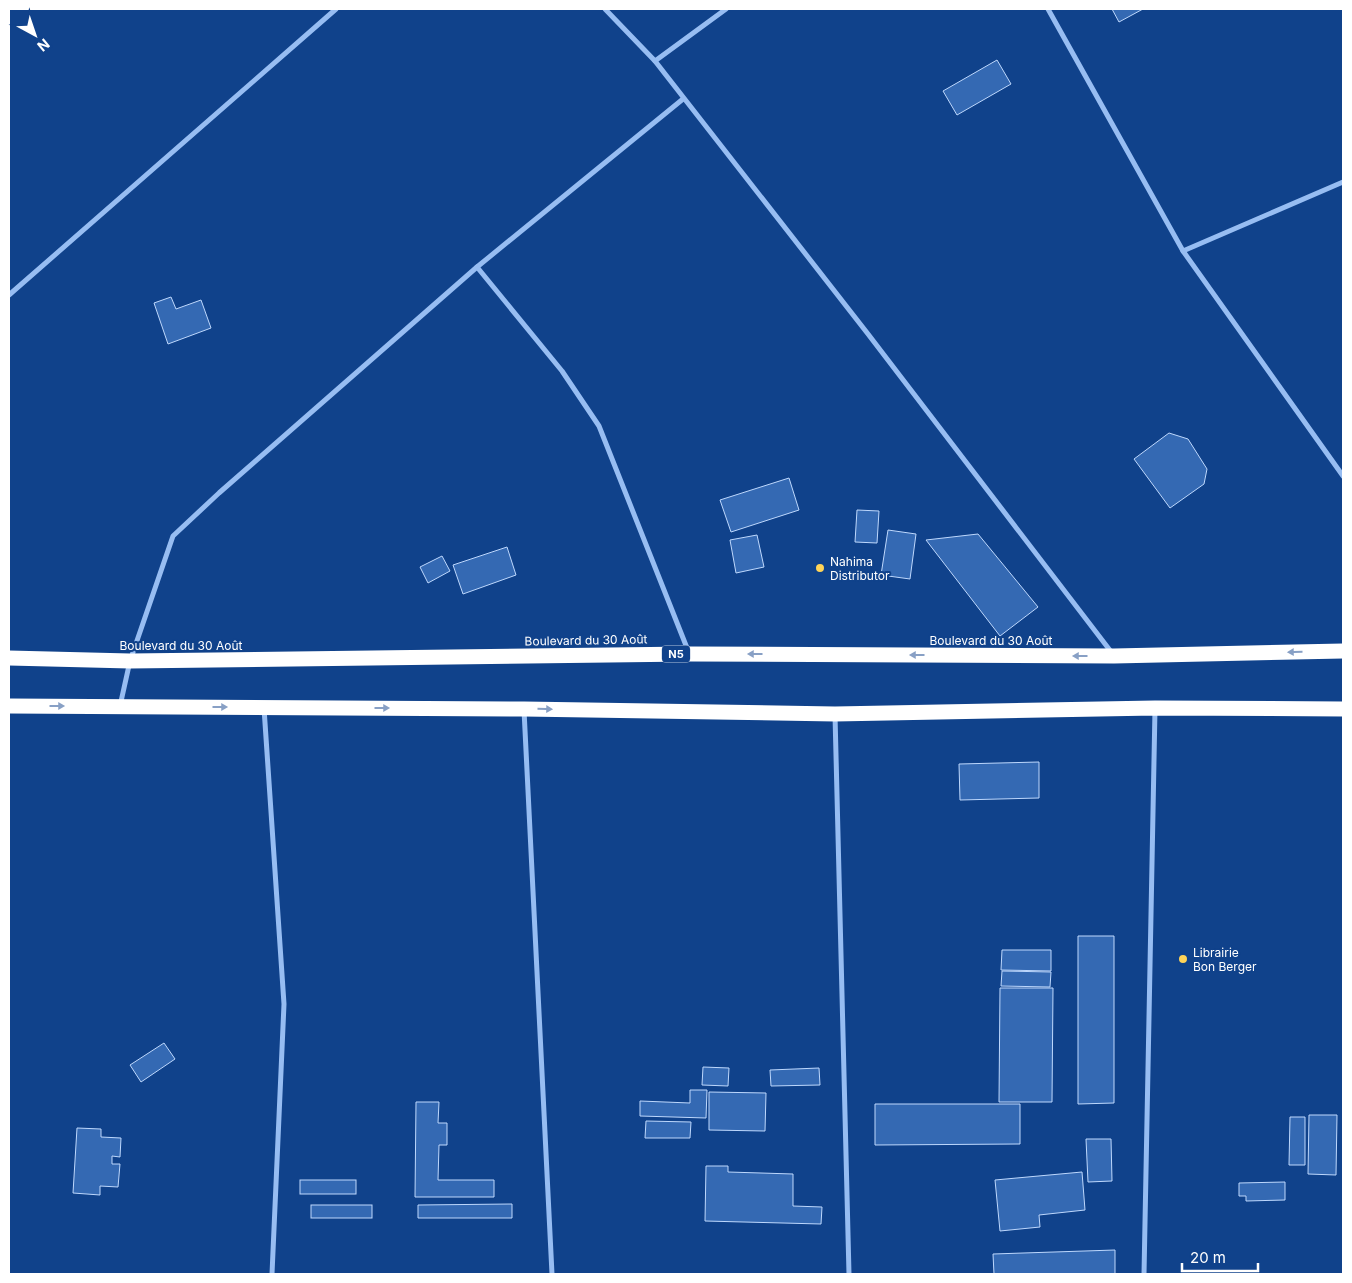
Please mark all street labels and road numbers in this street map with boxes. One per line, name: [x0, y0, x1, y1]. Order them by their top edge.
street label: Boulevard du 30 Août: [524, 631, 648, 649]
street label: Boulevard du 30 Août: [930, 633, 1053, 648]
street label: Boulevard du 30 Août: [120, 638, 243, 653]
road number: N5: [662, 646, 690, 662]

